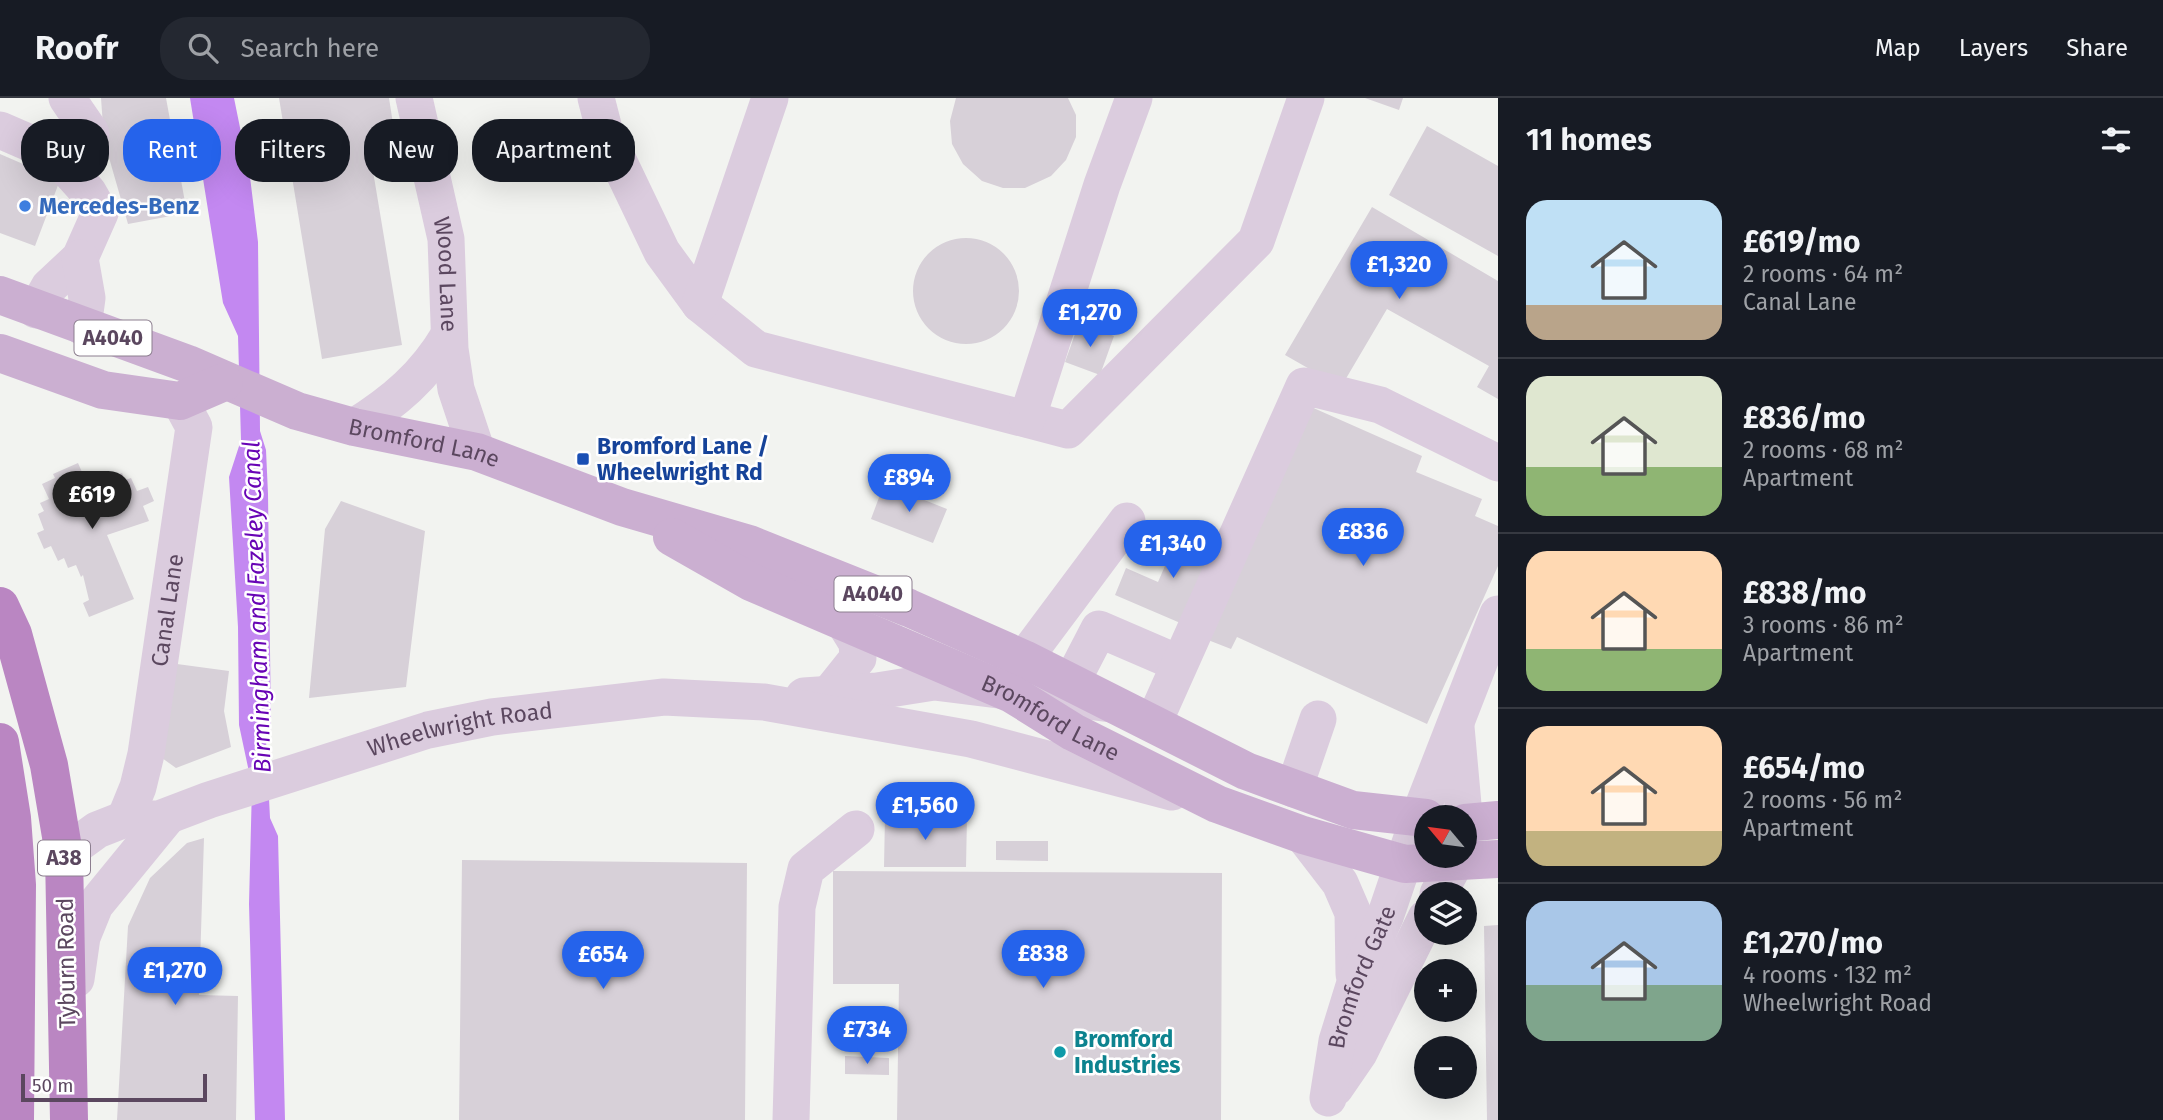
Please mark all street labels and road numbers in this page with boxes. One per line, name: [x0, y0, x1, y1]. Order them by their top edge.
street label: Wood Lane: [427, 214, 463, 333]
road number: A4040: [74, 320, 152, 356]
street label: Bromford Lane: [346, 412, 504, 473]
street label: Canal Lane: [145, 552, 189, 668]
road number: A4040: [834, 576, 912, 612]
street label: Bromford Lane: [977, 669, 1124, 767]
street label: Wheelwright Road: [364, 696, 554, 762]
road number: A38: [38, 840, 90, 876]
street label: Tyburn Road: [51, 897, 81, 1029]
street label: Bromford Gate: [1322, 902, 1402, 1051]

